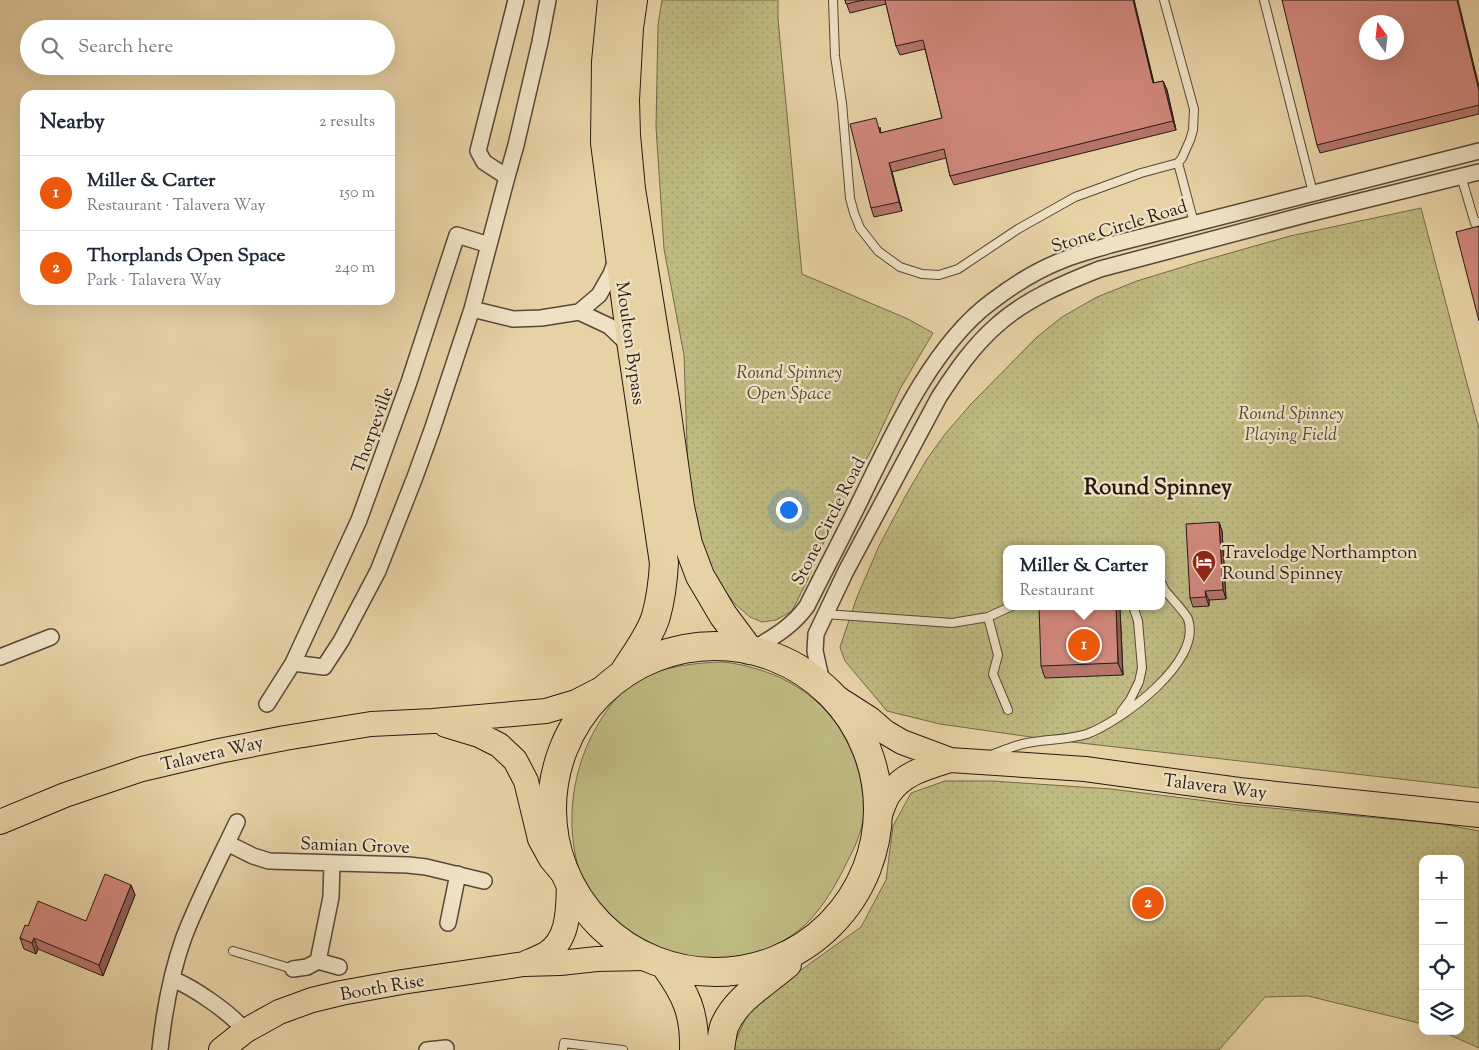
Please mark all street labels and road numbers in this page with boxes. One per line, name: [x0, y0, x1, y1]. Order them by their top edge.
street label: Stone Circle Road: [1048, 195, 1191, 261]
street label: Moulton Bypass: [607, 280, 651, 407]
street label: Thorpeville: [346, 384, 402, 478]
street label: Stone Circle Road: [786, 453, 873, 591]
street label: Talavera Way: [159, 731, 266, 779]
street label: Talavera Way: [1161, 769, 1268, 807]
street label: Samian Grove: [300, 832, 410, 862]
street label: Booth Rise: [338, 969, 426, 1009]

